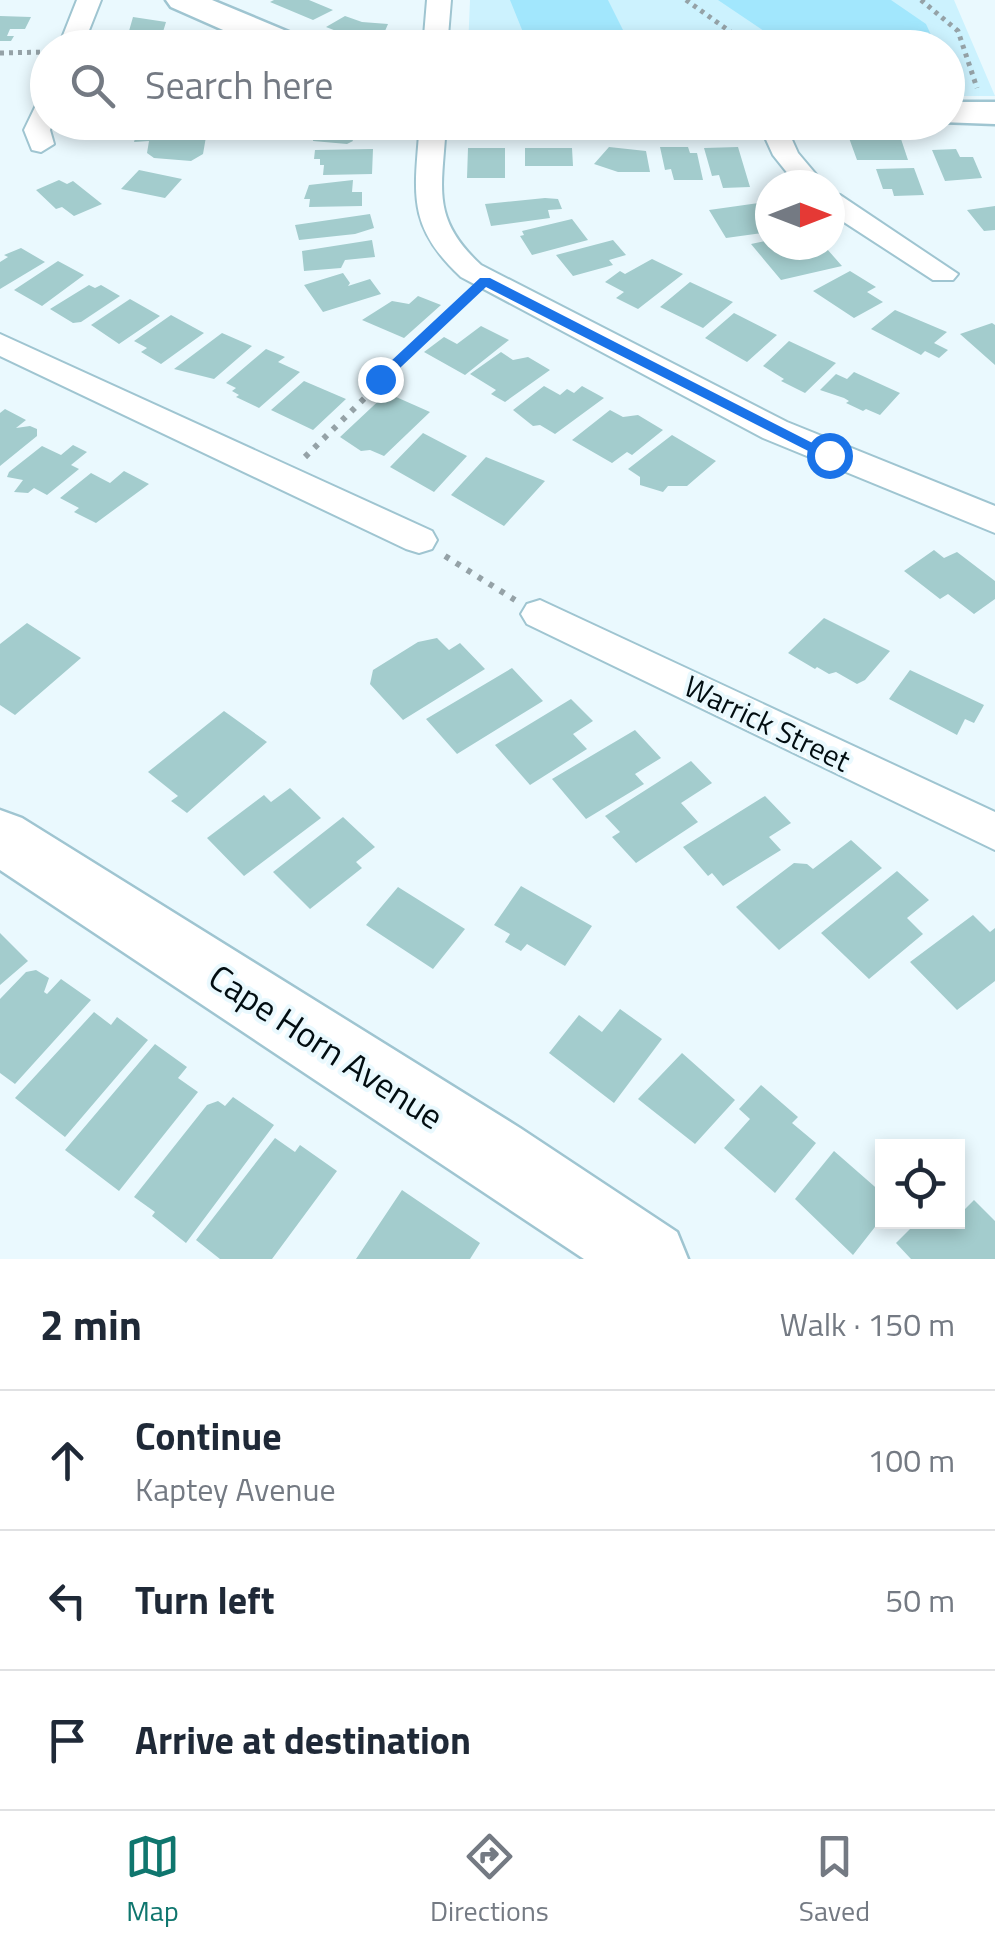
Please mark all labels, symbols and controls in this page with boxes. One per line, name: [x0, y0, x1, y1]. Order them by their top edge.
search box: [30, 30, 965, 140]
text: Search here: [145, 56, 333, 114]
icon: search: [65, 58, 120, 113]
north arrow: [755, 170, 845, 260]
route end: [358, 357, 404, 403]
route start: [807, 433, 853, 479]
street label: Warrick Street: [677, 663, 859, 783]
street label: Cape Horn Avenue: [198, 950, 455, 1142]
map controls: [875, 1139, 965, 1229]
button: locate: [875, 1139, 965, 1229]
text: 2 min: [40, 1292, 142, 1356]
text: Walk · 150 m: [780, 1300, 955, 1348]
text: Continue: [135, 1407, 282, 1465]
icon: ahead: [40, 1433, 95, 1488]
text: 100 m: [867, 1436, 955, 1484]
text: Kaptey Avenue: [135, 1465, 336, 1513]
text: Turn left: [135, 1571, 275, 1629]
icon: left: [40, 1573, 95, 1628]
text: 50 m: [885, 1576, 955, 1624]
text: Arrive at destination: [135, 1711, 471, 1769]
icon: arrive: [40, 1713, 95, 1768]
tab: Map: [125, 1829, 180, 1932]
tab: Directions: [430, 1829, 549, 1932]
tab: Saved: [799, 1829, 870, 1932]

